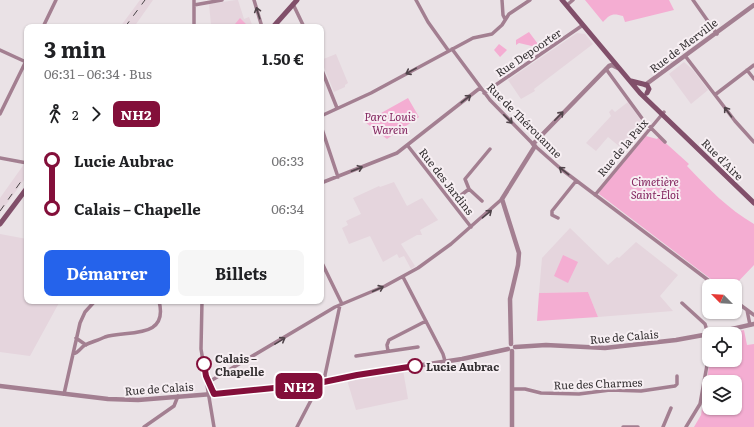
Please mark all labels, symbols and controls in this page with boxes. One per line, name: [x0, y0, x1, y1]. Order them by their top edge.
one-way arrow: [254, 7, 261, 20]
street label: Rue de Merville: [646, 14, 721, 76]
street label: Rue Depoorter: [492, 24, 565, 80]
text: 3 min: [44, 32, 106, 65]
text: 1.50 €: [262, 47, 304, 70]
text: 06:31 – 06:34 · Bus: [44, 64, 152, 83]
one-way arrow: [405, 68, 417, 76]
street label: Rue de Thérouanne: [484, 79, 566, 161]
one-way arrow: [460, 95, 471, 104]
icon: walk: [44, 103, 66, 125]
icon: forward: [85, 103, 107, 125]
text: NH2: [121, 104, 152, 124]
text: 2: [72, 105, 79, 124]
one-way arrow: [724, 107, 733, 118]
park label: Parc Louis Warein: [364, 108, 416, 137]
one-way arrow: [555, 111, 564, 121]
one-way arrow: [503, 114, 513, 124]
street label: Rue de la Paix: [593, 114, 651, 179]
street label: Rue d'Aire: [699, 135, 748, 184]
street label: Rue des Jardins: [416, 144, 478, 218]
text: Lucie Aubrac: [74, 149, 174, 172]
text: 06:33: [272, 151, 304, 170]
one-way arrow: [351, 165, 363, 173]
one-way arrow: [559, 167, 570, 175]
park label: Cimetière Saint-Éloi: [631, 173, 680, 202]
text: Calais – Chapelle: [74, 197, 201, 220]
text: 06:34: [271, 199, 304, 218]
one-way arrow: [482, 209, 493, 218]
button: Démarrer: [44, 250, 170, 296]
button: Billets: [178, 250, 304, 296]
north arrow: [702, 279, 742, 319]
map controls: [702, 279, 742, 415]
one-way arrow: [372, 285, 384, 292]
street label: Rue de Calais: [589, 325, 659, 347]
button: locate: [702, 327, 742, 367]
one-way arrow: [274, 337, 286, 345]
place label: Calais – Chapelle: [215, 350, 264, 379]
marker: Calais – Chapelle: [196, 356, 212, 372]
marker: Lucie Aubrac: [407, 358, 423, 374]
place label: Lucie Aubrac: [426, 358, 499, 374]
line badge: NH2: [276, 373, 322, 399]
street label: Rue des Charmes: [553, 373, 643, 393]
button: layers: [702, 375, 742, 415]
text: NH2: [283, 376, 315, 396]
street label: Rue de Calais: [124, 378, 194, 398]

